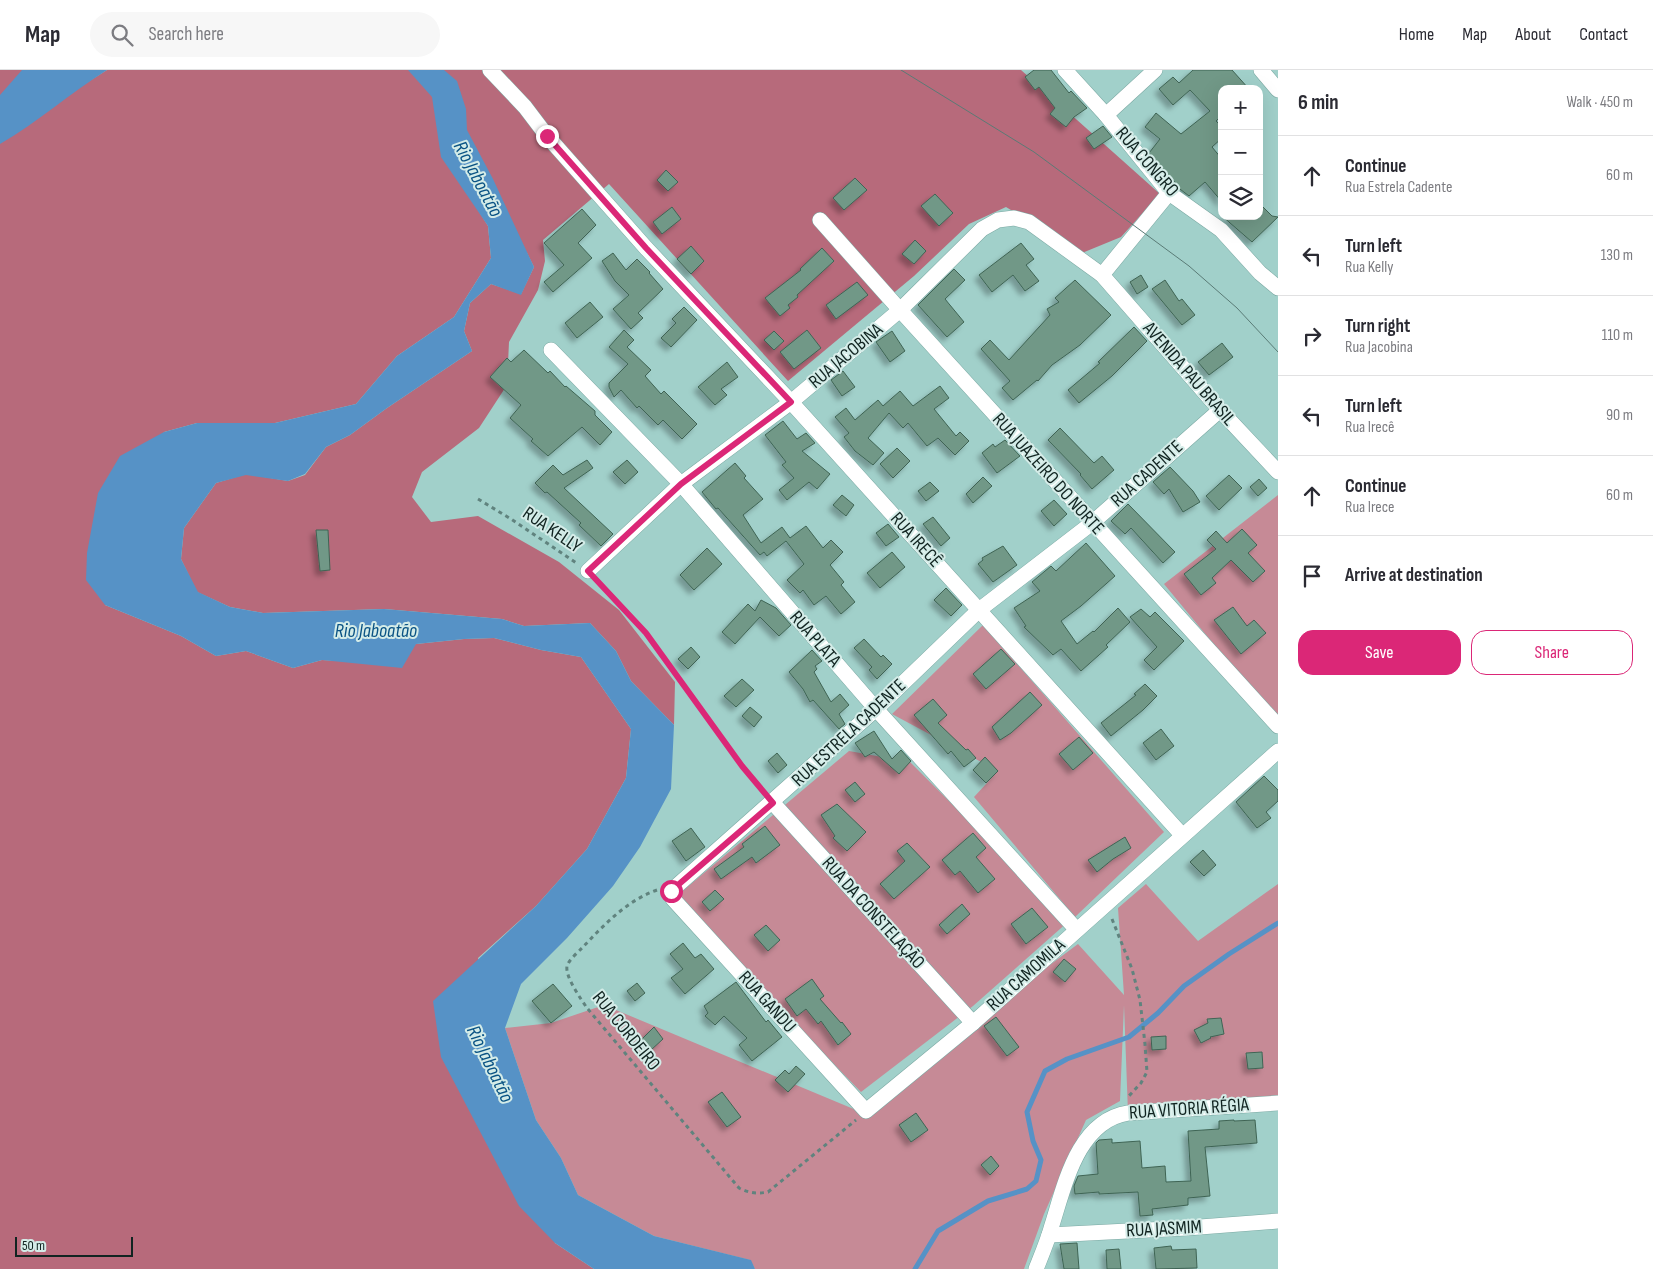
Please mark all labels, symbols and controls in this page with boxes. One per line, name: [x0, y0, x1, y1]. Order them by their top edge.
search box: [90, 12, 440, 57]
text: Map: [25, 20, 60, 49]
icon: search: [108, 21, 136, 49]
text: Search here: [148, 23, 224, 46]
text: Home: [1399, 24, 1434, 45]
text: Map: [1462, 24, 1487, 45]
text: About: [1515, 24, 1551, 45]
text: Contact: [1579, 24, 1628, 45]
map controls: [1218, 85, 1263, 220]
button: +: [1218, 85, 1263, 130]
text: 6 min: [1298, 90, 1339, 115]
text: Walk · 450 m: [1566, 93, 1633, 112]
street label: RUA CONGRO: [1111, 122, 1183, 202]
route end: [536, 125, 559, 148]
button: −: [1218, 130, 1263, 175]
water label: Rio Jaboatão: [448, 137, 508, 221]
text: Continue: [1345, 155, 1406, 178]
icon: ahead: [1298, 162, 1326, 190]
text: 60 m: [1606, 166, 1633, 185]
button: layers: [1218, 175, 1263, 220]
text: Rua Estrela Cadente: [1345, 178, 1452, 197]
text: Turn left: [1345, 235, 1402, 258]
icon: left: [1298, 242, 1326, 270]
text: 130 m: [1601, 246, 1633, 265]
text: Rua Kelly: [1345, 258, 1393, 277]
text: Turn right: [1345, 315, 1410, 338]
street label: AVENIDA PAU BRASIL: [1137, 317, 1240, 431]
street label: RUA JACOBINA: [804, 318, 888, 394]
icon: right: [1298, 322, 1326, 350]
text: 110 m: [1602, 326, 1633, 345]
text: Rua Jacobina: [1345, 338, 1413, 357]
text: Turn left: [1345, 395, 1402, 418]
icon: left: [1298, 402, 1326, 430]
text: 90 m: [1606, 406, 1633, 425]
street label: RUA JUAZEIRO DO NORTE: [987, 408, 1109, 540]
text: Rua Irecê: [1345, 418, 1395, 437]
street label: RUA CADENTE: [1106, 436, 1188, 512]
text: Continue: [1345, 475, 1406, 498]
icon: ahead: [1298, 482, 1326, 510]
text: 60 m: [1606, 486, 1633, 505]
text: Rua Irece: [1345, 498, 1395, 517]
street label: RUA KELLY: [518, 502, 586, 558]
street label: RUA IRECÊ: [885, 508, 947, 572]
icon: arrive: [1298, 562, 1326, 590]
text: Arrive at destination: [1345, 564, 1483, 587]
street label: RUA PLATA: [784, 606, 846, 672]
water label: Rio Jaboatão: [335, 619, 417, 643]
button: Save: [1298, 630, 1461, 675]
button: Share: [1471, 630, 1633, 675]
street label: RUA ESTRELA CADENTE: [787, 674, 911, 792]
street label: RUA DA CONSTELAÇÃO: [817, 852, 929, 974]
route start: [660, 880, 683, 903]
street label: RUA CAMOMILA: [982, 933, 1071, 1016]
street label: RUA GANDU: [733, 966, 801, 1038]
street label: RUA CORDEIRO: [587, 987, 665, 1075]
water label: Rio Jaboatão: [461, 1022, 519, 1106]
street label: RUA VITORIA RÉGIA: [1128, 1093, 1250, 1125]
street label: RUA JASMIM: [1126, 1216, 1202, 1242]
scale bar: [15, 1234, 132, 1257]
text: 50 m: [22, 1237, 45, 1254]

